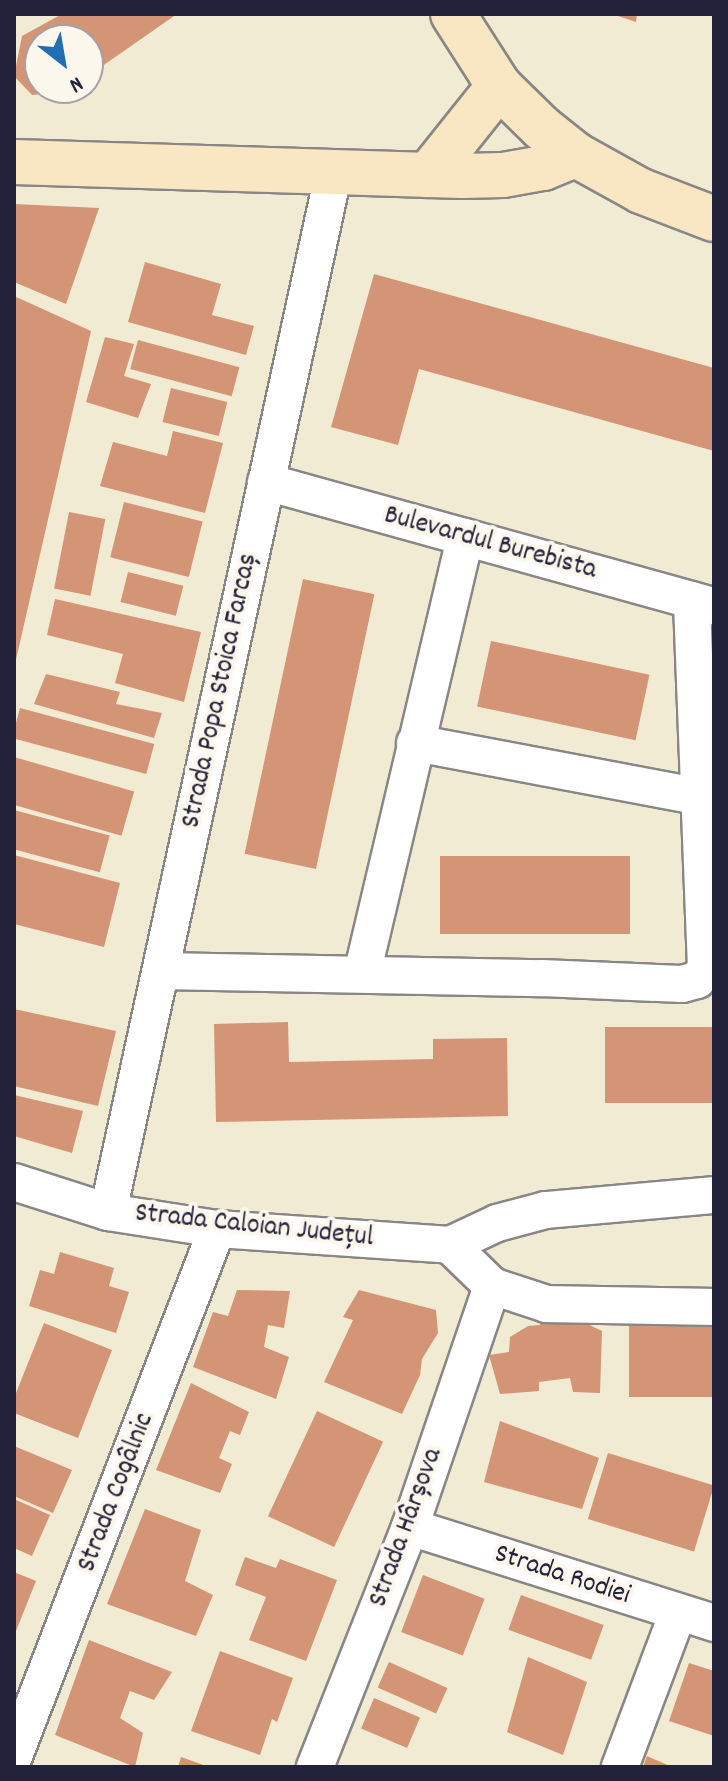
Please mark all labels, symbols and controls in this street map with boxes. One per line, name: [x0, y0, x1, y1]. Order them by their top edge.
north arrow: [24, 24, 104, 104]
text: N: [63, 67, 88, 99]
street label: Bulevardul Burebista: [380, 500, 600, 588]
street label: Strada Popa Stoica Farcaș: [175, 551, 267, 831]
street label: Strada Caloian Județul: [133, 1198, 375, 1256]
street label: Strada Cogâlnic: [71, 1409, 163, 1577]
street label: Strada Hârșova: [363, 1444, 451, 1612]
street label: Strada Rodiei: [490, 1538, 634, 1614]

